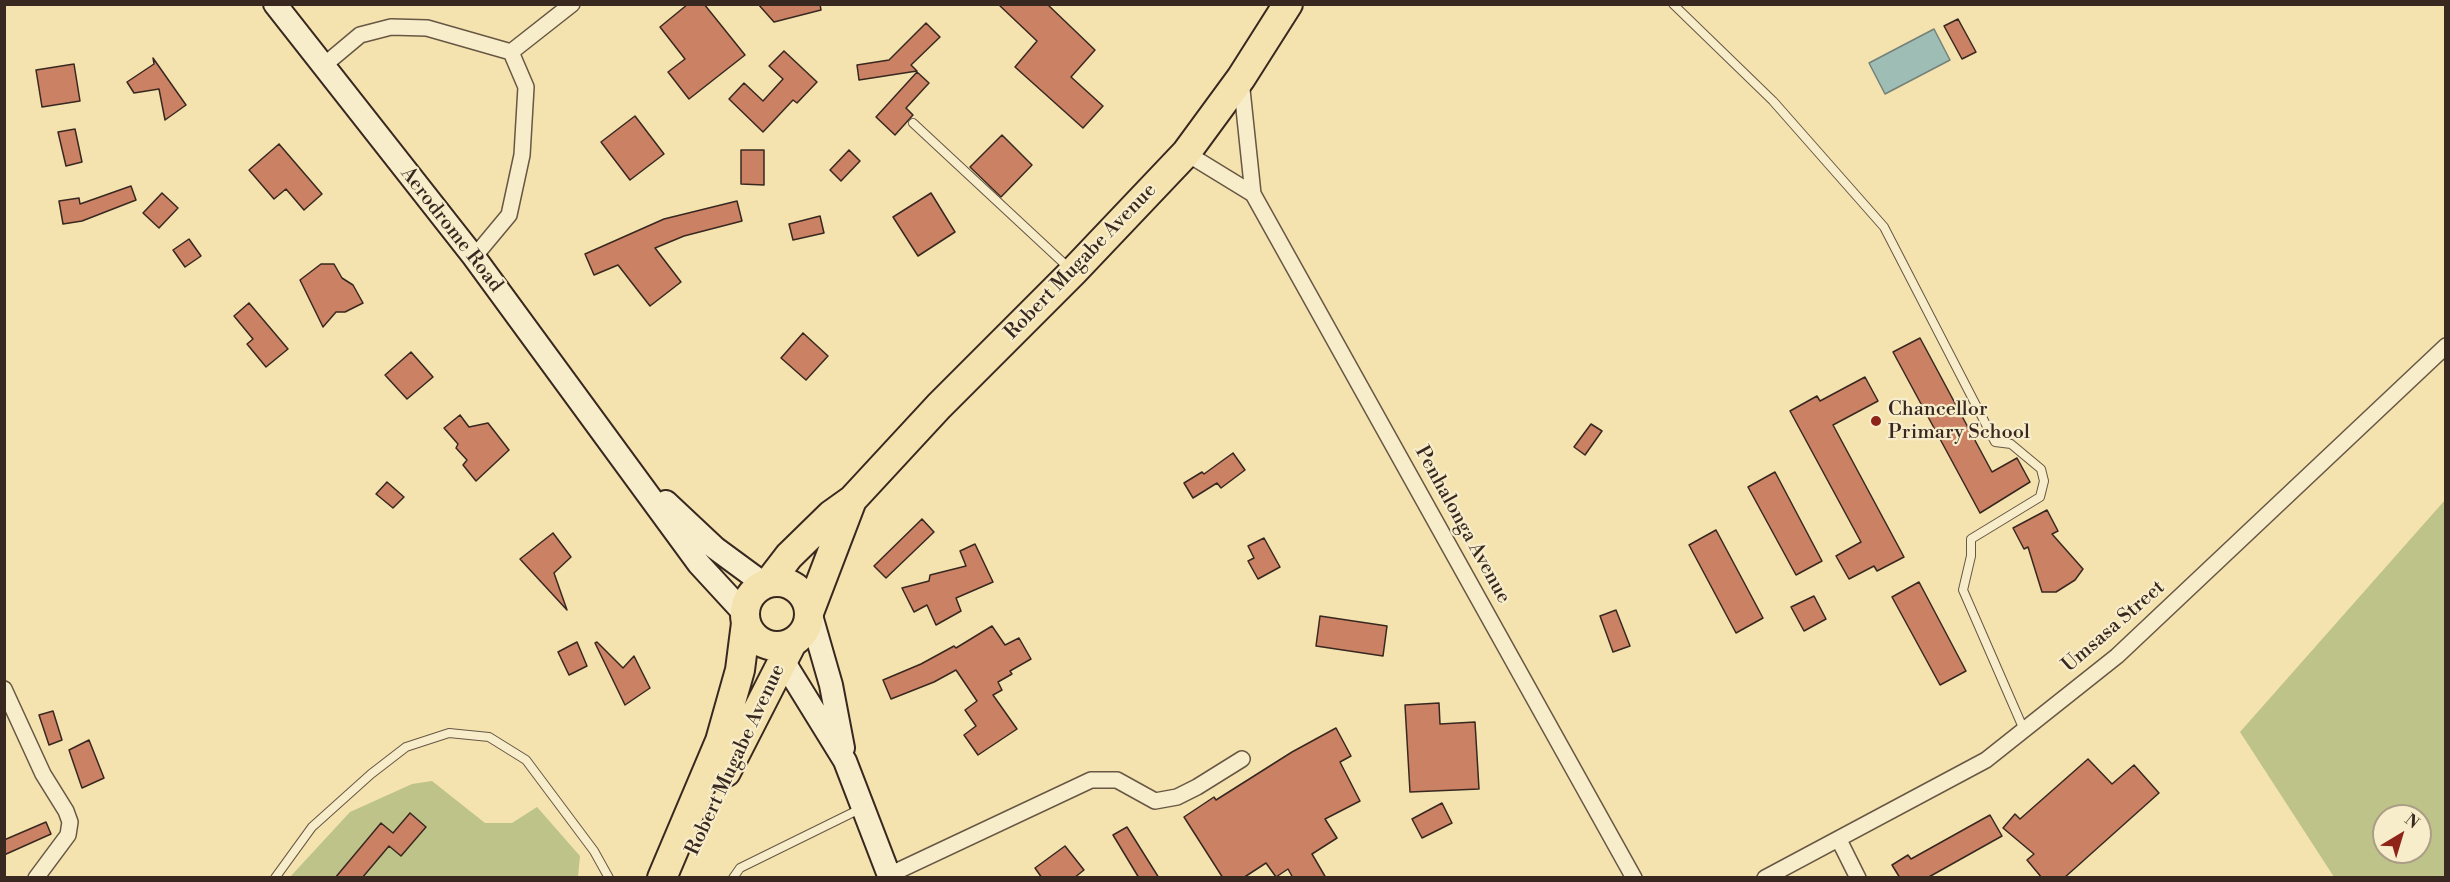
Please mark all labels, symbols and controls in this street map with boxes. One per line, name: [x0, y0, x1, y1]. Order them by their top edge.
street label: Aerodrome Road: [395, 163, 507, 297]
street label: Robert Mugabe Avenue: [1000, 179, 1162, 345]
place label: Chancellor Primary School: [1888, 398, 2030, 445]
marker: Chancellor Primary School: [1869, 414, 1883, 428]
street label: Penhalonga Avenue: [1409, 442, 1515, 608]
street label: Umsasa Street: [2058, 576, 2170, 678]
street label: Robert Mugabe Avenue: [681, 661, 791, 859]
north arrow: [2372, 804, 2432, 864]
text: N: [2401, 810, 2423, 833]

